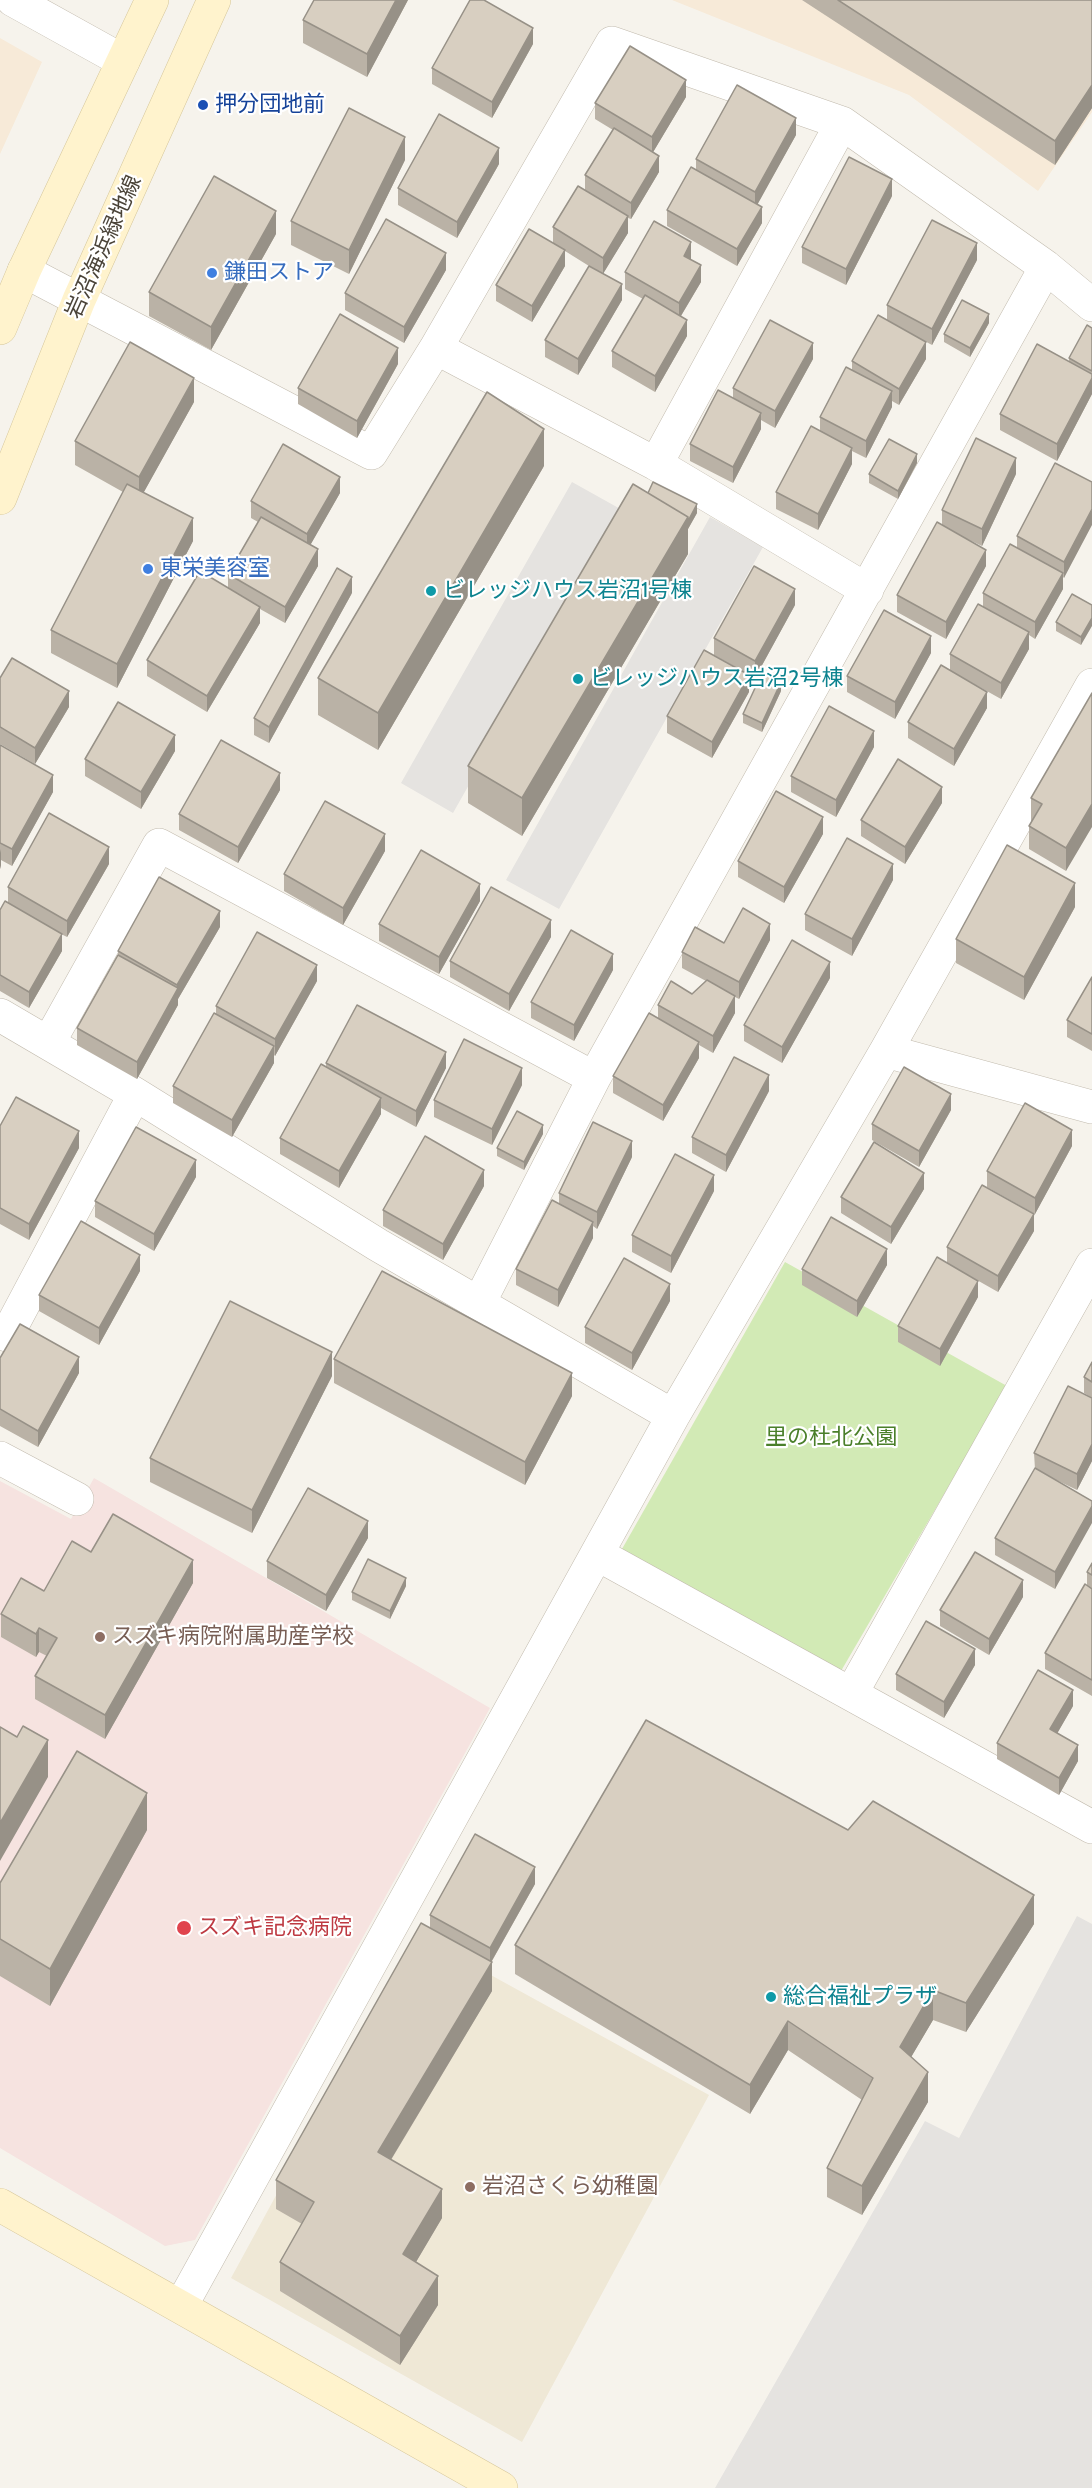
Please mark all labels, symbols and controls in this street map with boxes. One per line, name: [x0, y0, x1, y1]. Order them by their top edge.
place label: 押分団地前: [215, 92, 325, 118]
marker: 押分団地前: [196, 98, 210, 112]
street label: 岩沼海浜緑地線: [61, 171, 147, 323]
place label: 鎌田ストア: [224, 260, 334, 286]
marker: 鎌田ストア: [205, 266, 219, 280]
place label: 東栄美容室: [160, 556, 270, 582]
marker: 東栄美容室: [141, 562, 155, 576]
place label: ビレッジハウス岩沼1号棟: [443, 578, 692, 604]
marker: ビレッジハウス岩沼1号棟: [424, 584, 438, 598]
place label: ビレッジハウス岩沼2号棟: [590, 666, 844, 692]
marker: ビレッジハウス岩沼2号棟: [571, 672, 585, 686]
park label: 里の杜北公園: [765, 1425, 897, 1451]
place label: スズキ病院附属助産学校: [112, 1624, 354, 1650]
marker: スズキ病院附属助産学校: [93, 1630, 107, 1644]
place label: スズキ記念病院: [198, 1915, 352, 1941]
marker: スズキ記念病院: [175, 1919, 193, 1937]
place label: 総合福祉プラザ: [783, 1984, 937, 2010]
marker: 総合福祉プラザ: [764, 1990, 778, 2004]
place label: 岩沼さくら幼稚園: [482, 2174, 658, 2200]
marker: 岩沼さくら幼稚園: [463, 2180, 477, 2194]

